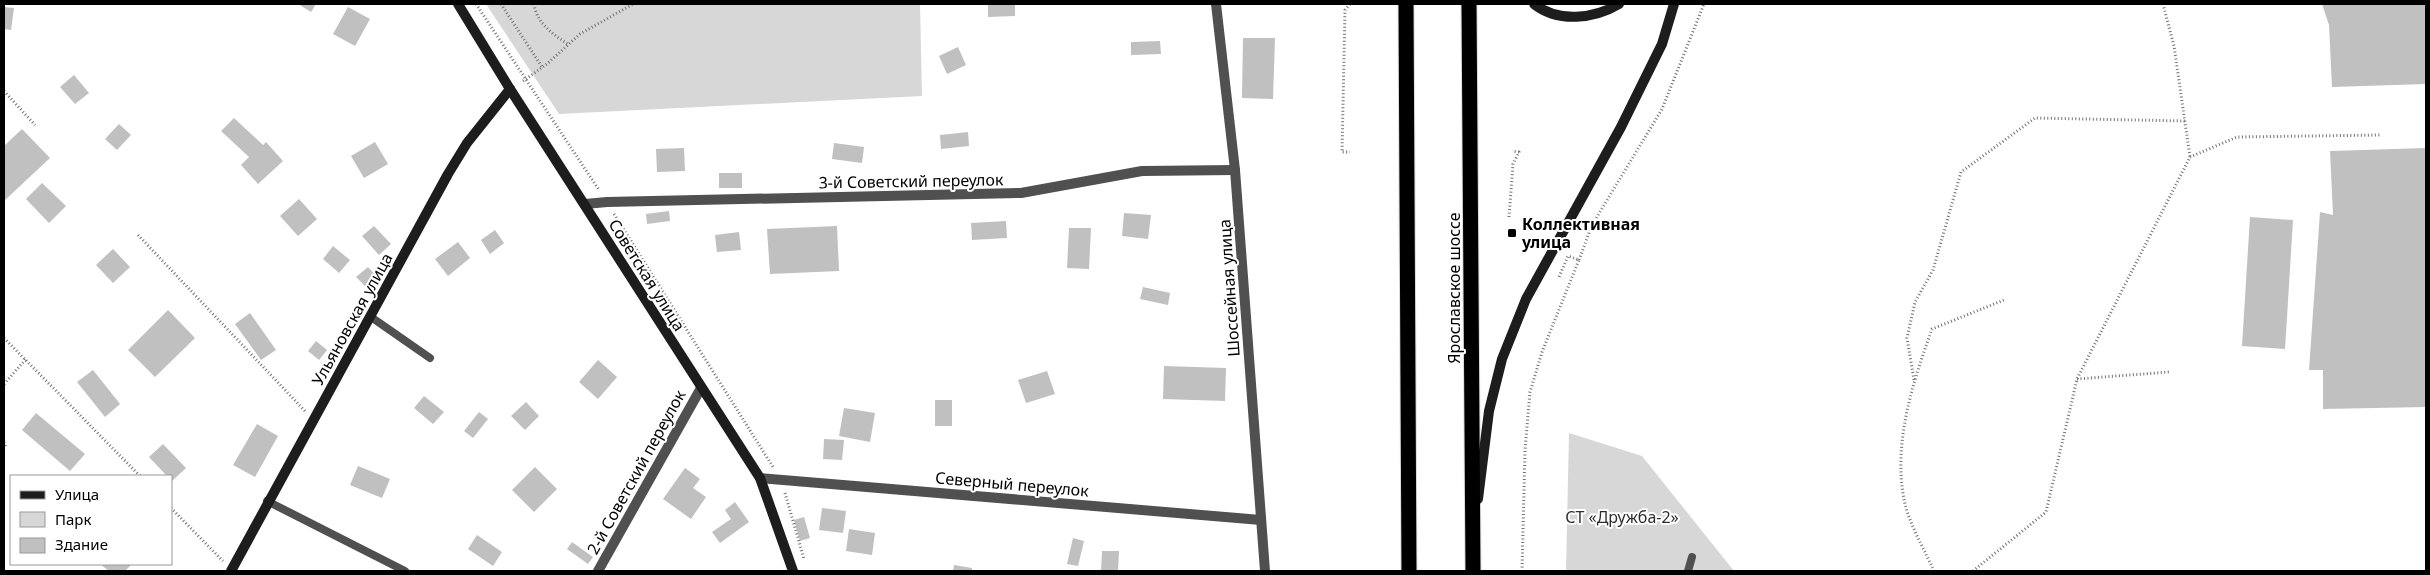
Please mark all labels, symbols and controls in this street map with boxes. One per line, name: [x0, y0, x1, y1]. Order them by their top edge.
street label: 3-й Советский переулок: [818, 168, 1004, 194]
street label: Ярославское шоссе: [1443, 212, 1465, 364]
place label: Коллективная улица: [1521, 213, 1640, 253]
street label: Советская улица: [604, 215, 690, 335]
street label: Шоссейная улица: [1213, 219, 1245, 357]
marker: Коллективная улица: [1506, 227, 1518, 239]
street label: Ульяновская улица: [306, 249, 398, 389]
street label: 2-й Советский переулок: [582, 385, 691, 558]
street label: Северный переулок: [934, 466, 1090, 502]
legend: [10, 475, 172, 565]
text: Улица: [55, 484, 99, 504]
park label: СТ «Дружба-2»: [1565, 506, 1679, 528]
text: Парк: [55, 509, 91, 529]
text: Здание: [55, 534, 108, 554]

